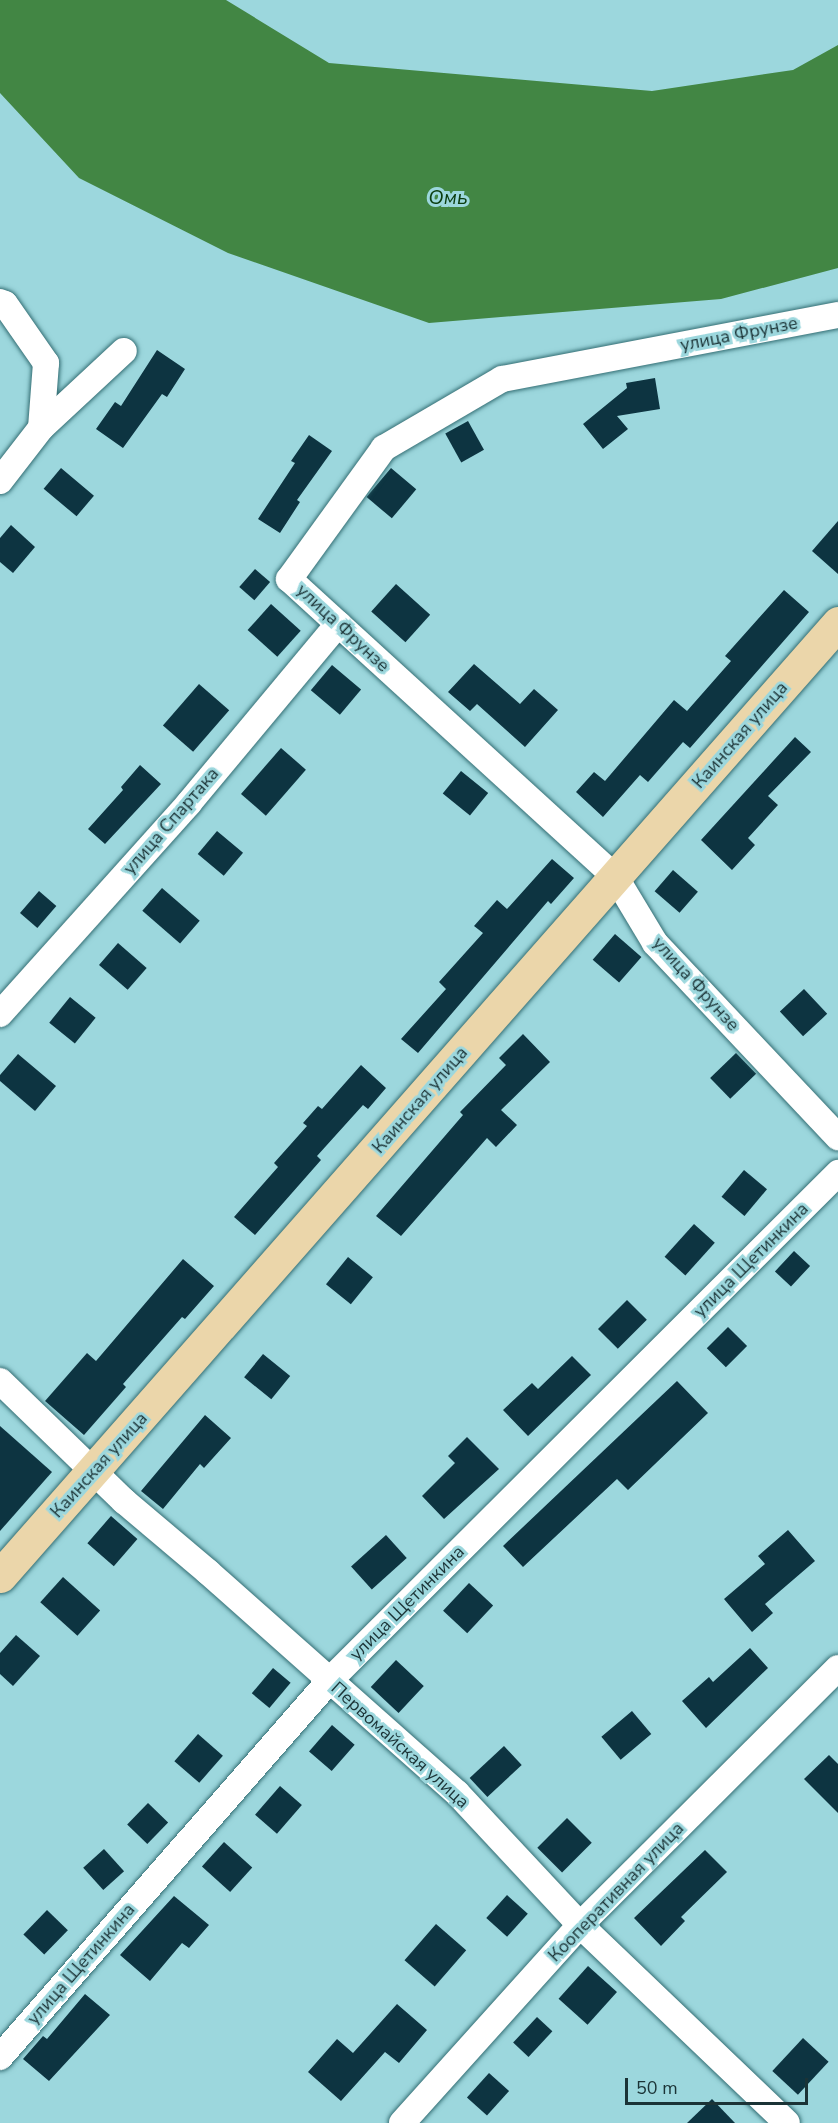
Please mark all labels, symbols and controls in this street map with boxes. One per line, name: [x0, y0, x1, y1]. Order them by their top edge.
water label: Омь: [428, 185, 468, 209]
street label: улица Фрунзе: [678, 312, 800, 356]
street label: улица Фрунзе: [292, 579, 394, 677]
street label: Каинская улица: [688, 677, 792, 793]
street label: улица Спартака: [119, 763, 223, 879]
street label: улица Фрунзе: [648, 932, 744, 1036]
street label: Каинская улица: [368, 1042, 472, 1158]
street label: улица Щетинкина: [689, 1198, 813, 1322]
street label: Каинская улица: [46, 1408, 152, 1522]
street label: улица Щетинкина: [345, 1541, 469, 1665]
street label: Первомайская улица: [326, 1677, 474, 1813]
street label: Кооперативная улица: [544, 1818, 688, 1966]
street label: улица Щетинкина: [23, 1899, 139, 2029]
scale bar: [628, 2066, 811, 2104]
text: 50 m: [636, 2076, 678, 2100]

